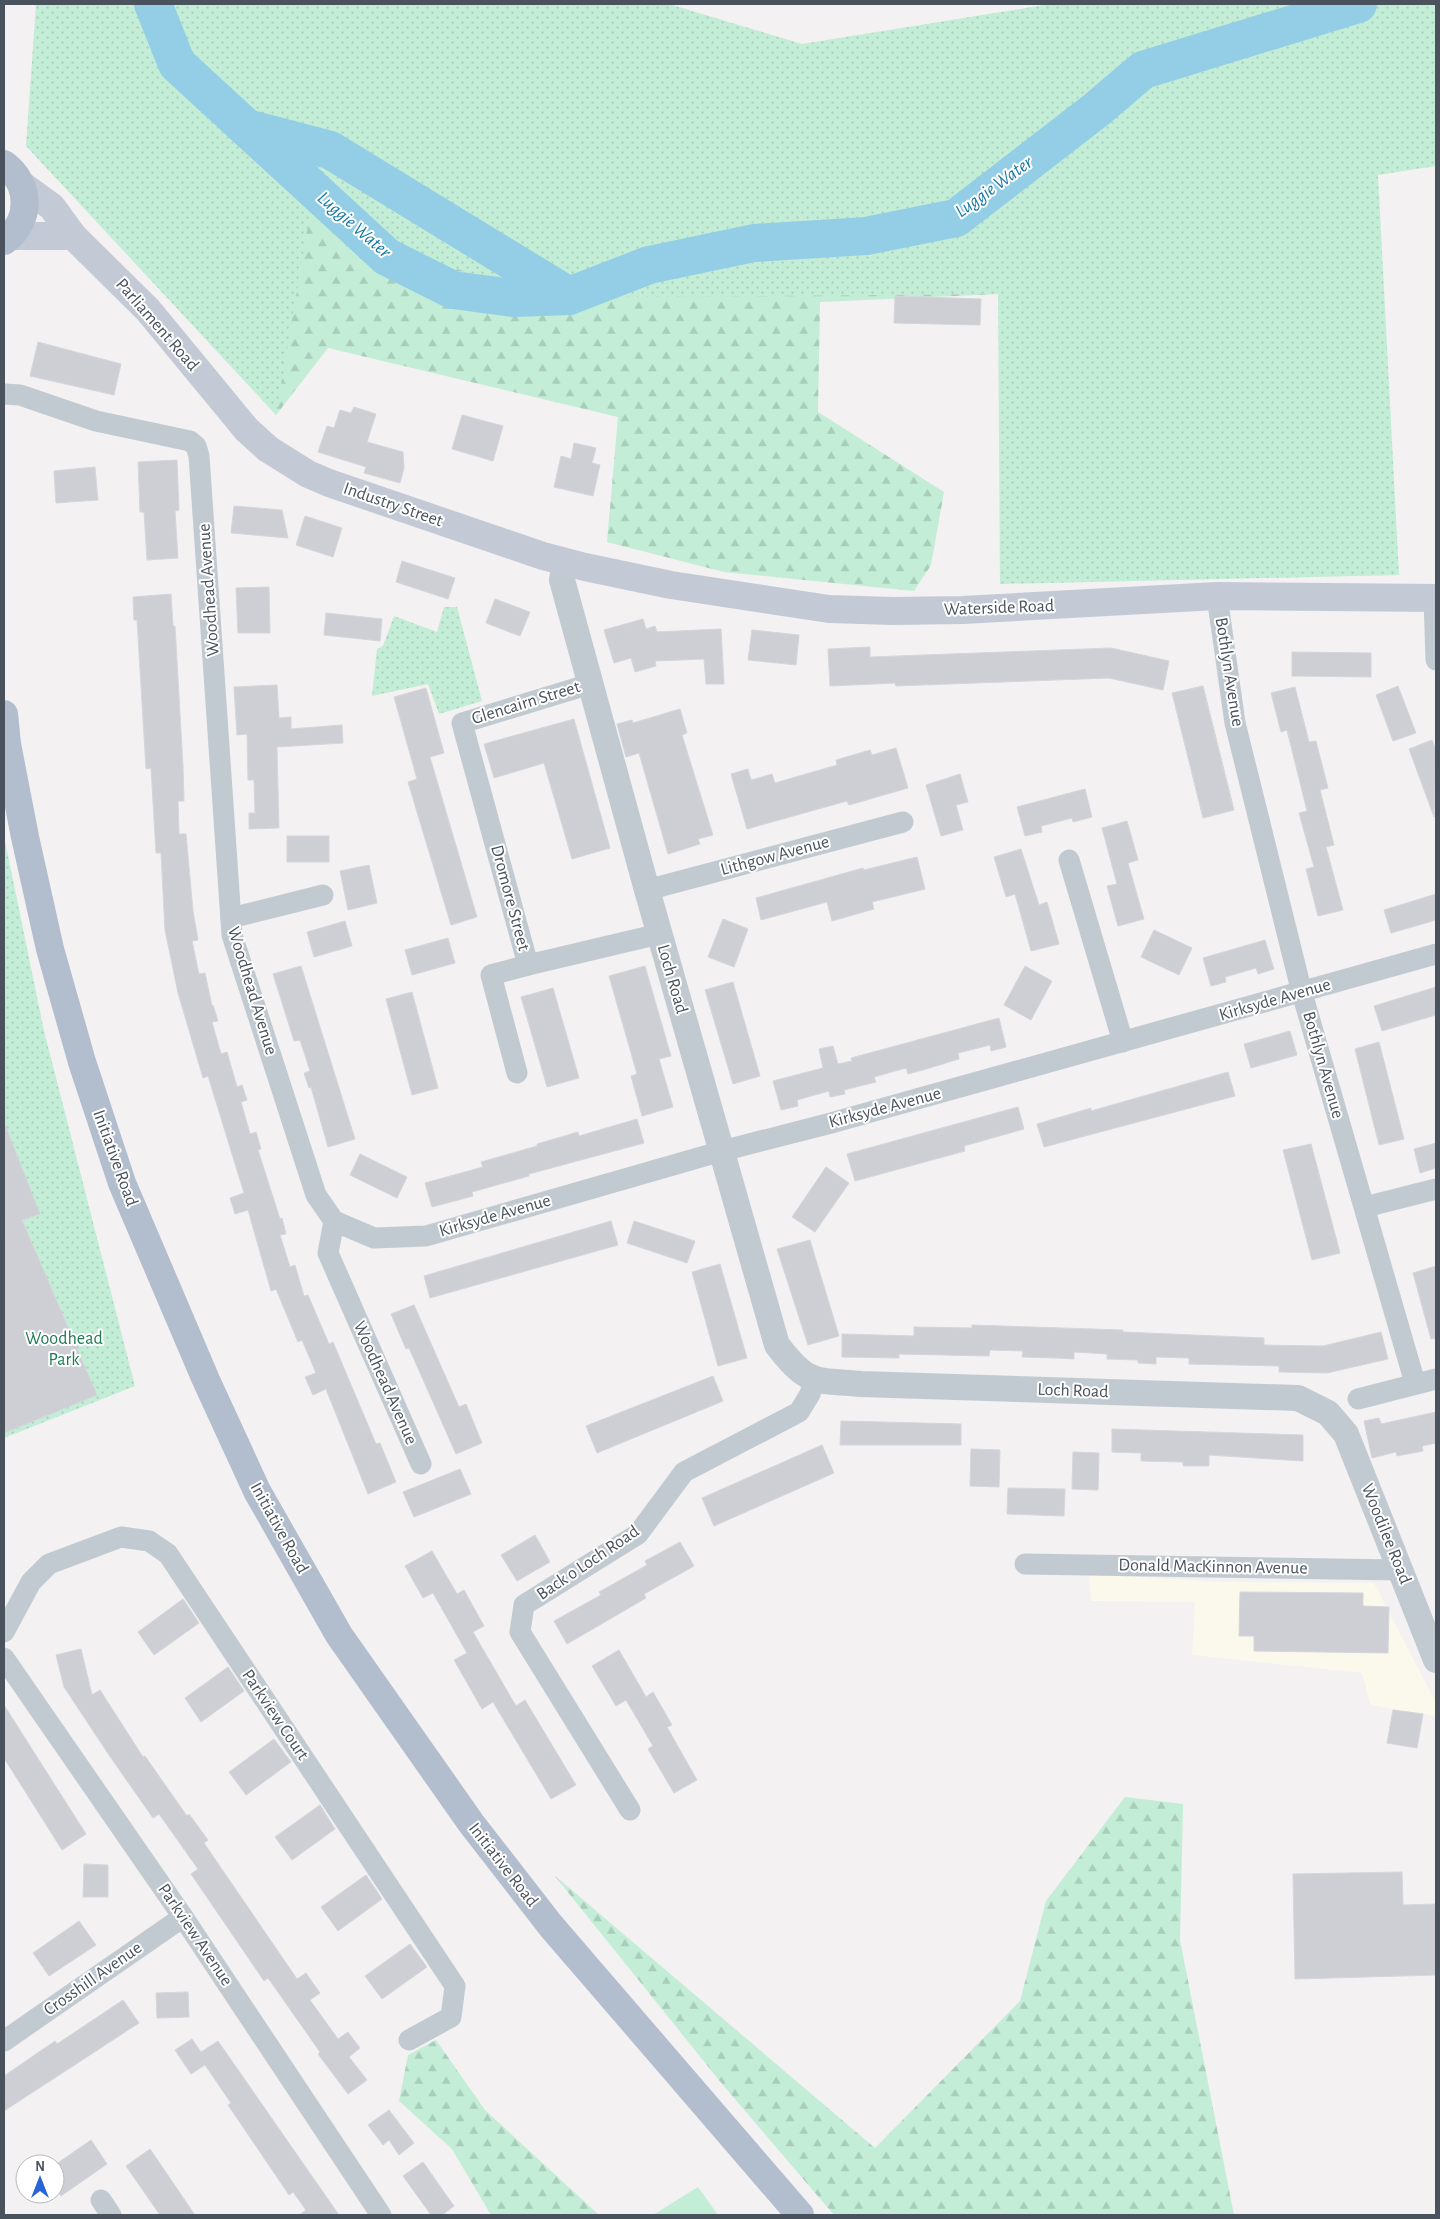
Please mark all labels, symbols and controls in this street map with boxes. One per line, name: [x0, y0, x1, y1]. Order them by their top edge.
water label: Luggie Water: [952, 152, 1037, 221]
water label: Luggie Water: [314, 188, 395, 262]
street label: Parliament Road: [112, 275, 202, 375]
street label: Industry Street: [341, 480, 445, 531]
street label: Woodhead Avenue: [195, 523, 223, 657]
street label: Waterside Road: [944, 597, 1054, 619]
street label: Bothlyn Avenue: [1211, 616, 1247, 728]
street label: Glencairn Street: [470, 678, 583, 728]
street label: Lithgow Avenue: [719, 833, 831, 879]
street label: Dromore Street: [487, 843, 533, 953]
street label: Woodhead Avenue: [224, 925, 280, 1057]
street label: Loch Road: [654, 942, 690, 1016]
street label: Kirksyde Avenue: [1217, 975, 1333, 1025]
street label: Bothlyn Avenue: [1299, 1010, 1347, 1120]
street label: Kirksyde Avenue: [827, 1084, 943, 1132]
street label: Initiative Road: [89, 1107, 141, 1209]
street label: Kirksyde Avenue: [437, 1191, 553, 1241]
street label: Woodhead Avenue: [350, 1319, 420, 1447]
park label: Woodhead Park: [25, 1330, 103, 1369]
street label: Loch Road: [1037, 1381, 1109, 1401]
street label: Initiative Road: [247, 1479, 311, 1577]
street label: Woodilee Road: [1358, 1481, 1414, 1587]
street label: Back o Loch Road: [534, 1522, 642, 1604]
street label: Donald MacKinnon Avenue: [1118, 1556, 1308, 1578]
street label: Parkview Court: [238, 1667, 312, 1764]
street label: Initiative Road: [465, 1820, 541, 1910]
street label: Parkview Avenue: [154, 1881, 236, 1989]
street label: Crosshill Avenue: [41, 1939, 145, 2019]
north arrow: [15, 2154, 65, 2204]
text: N: [35, 2160, 45, 2174]

